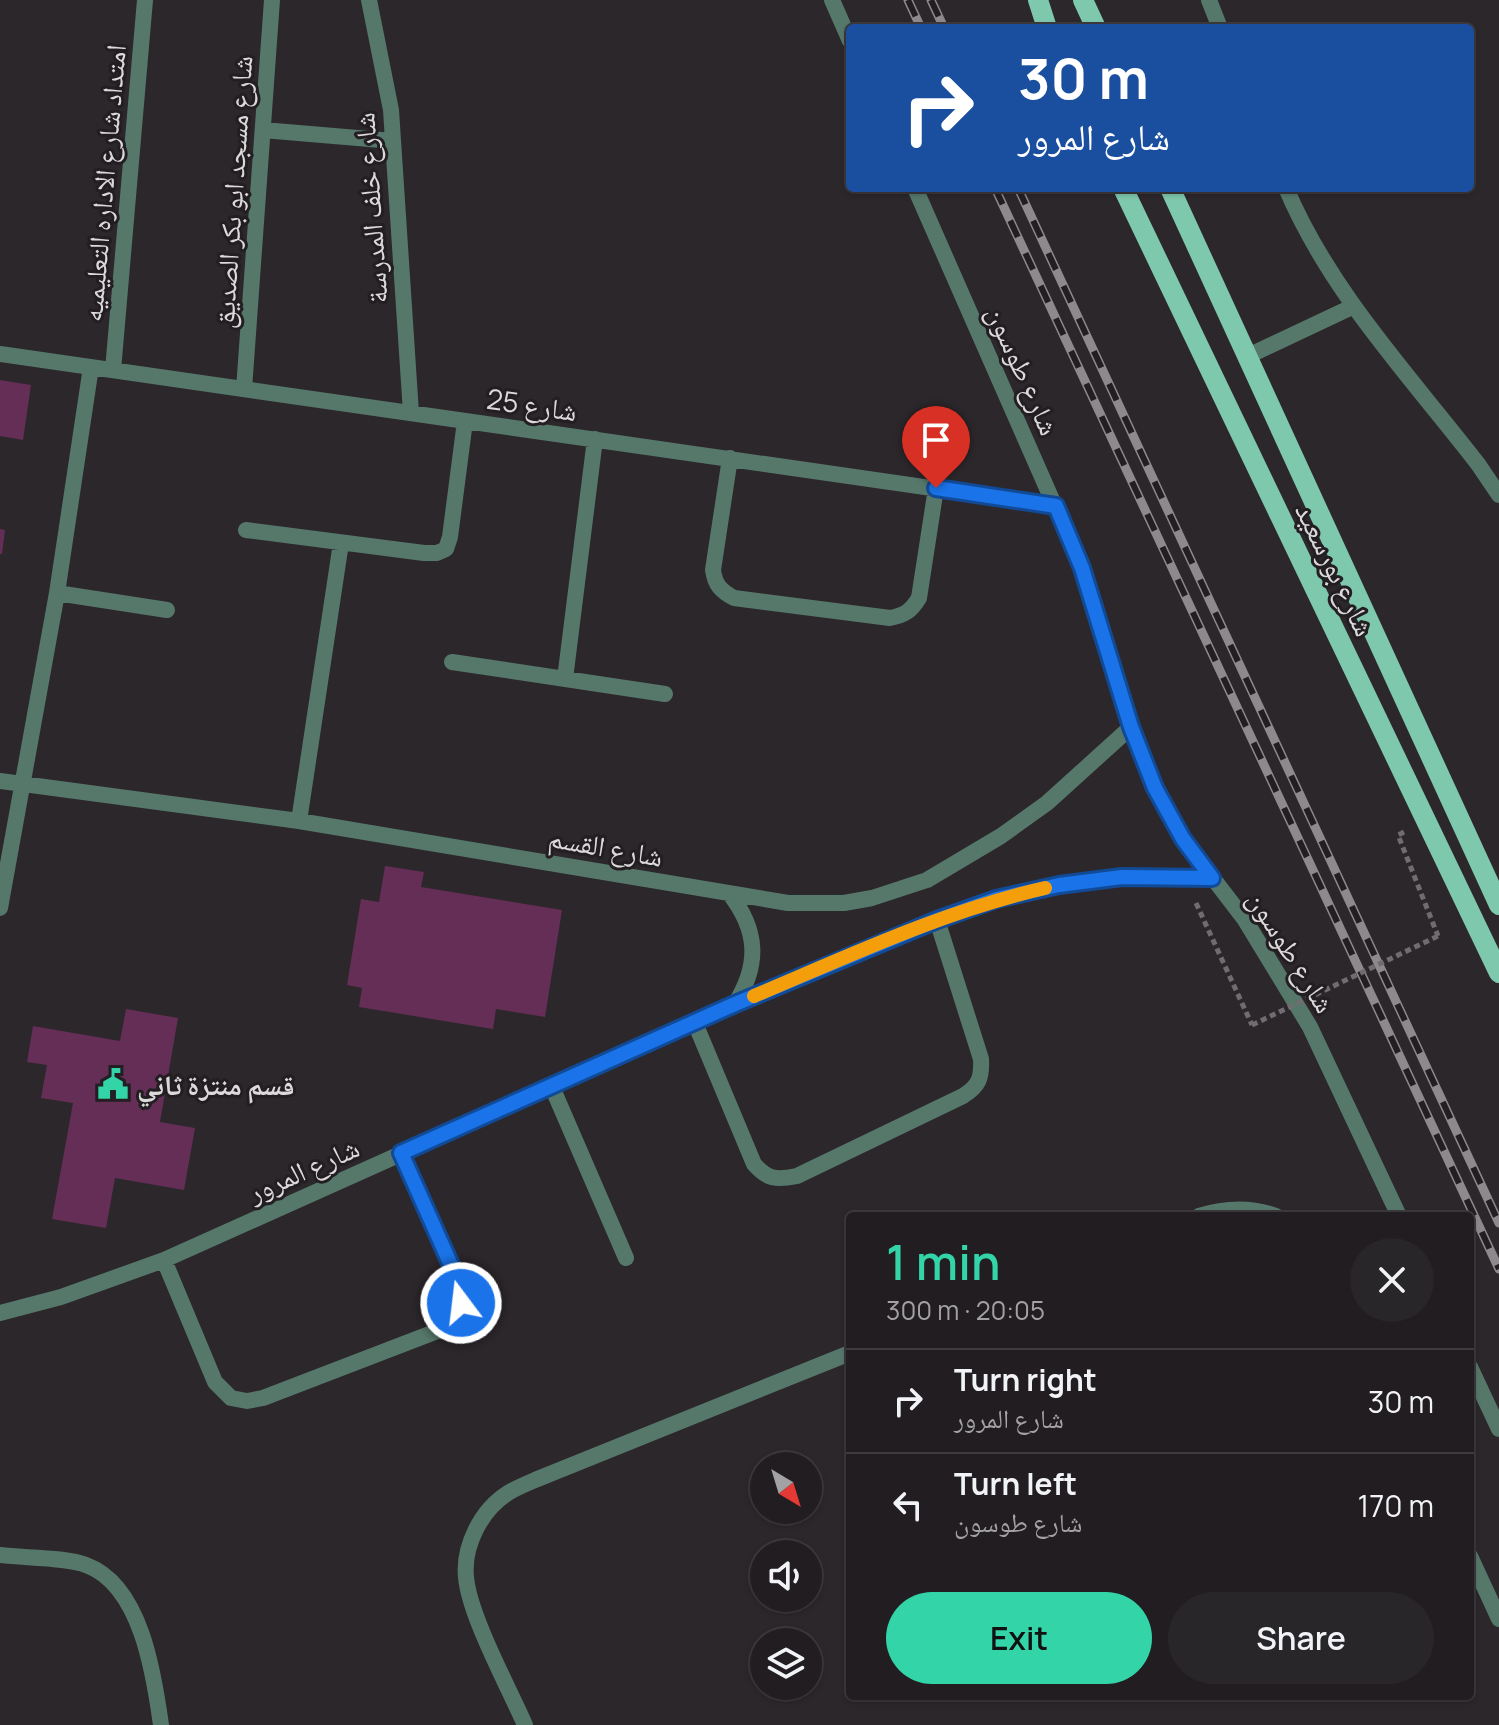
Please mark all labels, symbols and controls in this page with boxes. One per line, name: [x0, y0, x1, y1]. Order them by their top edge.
text: 30 m: [1018, 39, 1149, 116]
street label: امتداد شارع الاداره التعليميه: [72, 43, 134, 323]
street label: شارع مسجد ابو بكر الصديق: [204, 54, 260, 330]
icon: right: [886, 56, 990, 160]
street label: شارع خلف المدرسة: [344, 111, 396, 305]
text: شارع المرور: [1018, 112, 1170, 161]
street label: شارع طوسون: [979, 299, 1069, 441]
street label: شارع 25: [484, 379, 580, 429]
pin: [902, 406, 970, 488]
icon: arrive: [914, 418, 958, 462]
street label: شارع بورسعيد: [1287, 496, 1385, 642]
street label: شارع القسم: [546, 817, 666, 876]
street label: شارع طوسون: [1239, 882, 1345, 1020]
place label: قسم منتزة ثاني: [137, 1065, 294, 1108]
public building icon: قسم منتزة ثاني: [96, 1067, 130, 1101]
street label: شارع المرور: [240, 1128, 365, 1211]
text: 1 min: [886, 1229, 1000, 1294]
button: close: [1350, 1238, 1434, 1322]
position arrow: [419, 1261, 503, 1345]
text: 300 m · 20:05: [886, 1292, 1045, 1328]
text: Turn right: [954, 1359, 1097, 1400]
icon: right: [886, 1379, 930, 1423]
text: 30 m: [1368, 1381, 1434, 1422]
text: شارع المرور: [954, 1400, 1064, 1436]
north arrow: [750, 1452, 822, 1524]
map controls: [750, 1452, 822, 1700]
text: Turn left: [954, 1463, 1077, 1504]
icon: left: [886, 1483, 930, 1527]
text: 170 m: [1357, 1485, 1434, 1526]
text: شارع طوسون: [954, 1504, 1082, 1540]
button: sound: [750, 1540, 822, 1612]
button: Exit: [886, 1592, 1152, 1684]
button: Share: [1168, 1592, 1434, 1684]
button: layers: [750, 1628, 822, 1700]

